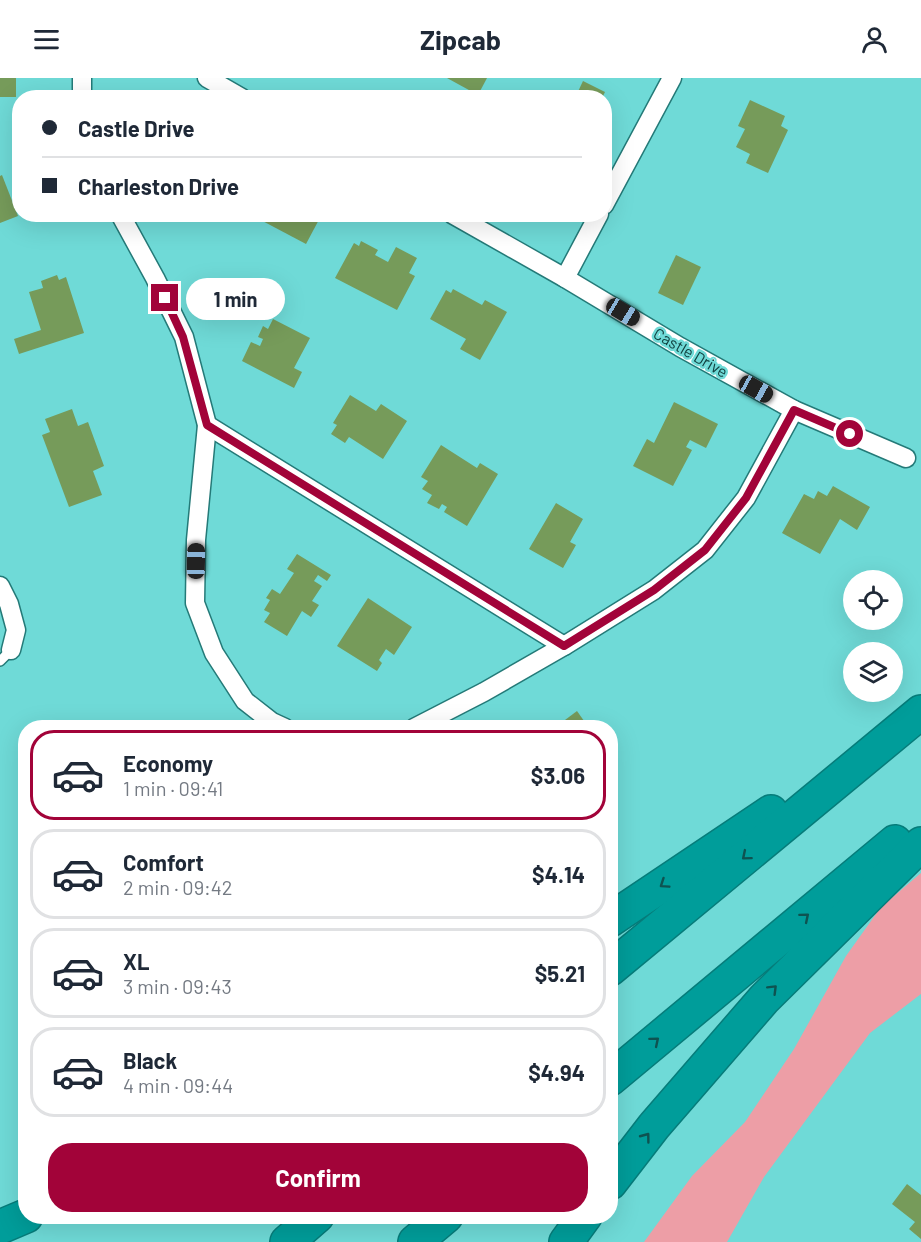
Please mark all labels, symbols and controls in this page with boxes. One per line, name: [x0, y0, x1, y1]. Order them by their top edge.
icon: menu: [30, 23, 63, 56]
text: Zipcab: [420, 23, 501, 55]
icon: person: [858, 23, 891, 56]
text: Castle Drive: [78, 115, 194, 141]
text: Charleston Drive: [78, 173, 239, 199]
callout: 1 min: [186, 277, 285, 319]
route end: [151, 284, 178, 311]
text: 1 min: [214, 287, 257, 311]
car: [603, 295, 643, 329]
street label: Castle Drive: [651, 323, 731, 381]
car: [736, 372, 776, 406]
route start: [836, 420, 863, 447]
car: [187, 543, 205, 579]
map controls: [843, 570, 903, 702]
button: locate: [843, 570, 903, 630]
button: layers: [843, 642, 903, 702]
icon: car: [51, 748, 105, 802]
text: Economy: [123, 750, 213, 776]
text: $3.06: [531, 762, 585, 788]
text: 1 min · 09:41: [123, 776, 223, 800]
icon: car: [51, 847, 105, 901]
text: Comfort: [123, 849, 204, 875]
one-way arrow: [742, 849, 753, 860]
text: $4.14: [532, 861, 585, 887]
text: 2 min · 09:42: [123, 875, 233, 899]
one-way arrow: [660, 877, 671, 888]
one-way arrow: [799, 913, 810, 924]
icon: car: [51, 946, 105, 1000]
text: XL: [123, 948, 149, 974]
text: $5.21: [535, 960, 585, 986]
text: 3 min · 09:43: [123, 974, 232, 998]
one-way arrow: [766, 986, 777, 997]
one-way arrow: [648, 1037, 659, 1048]
icon: car: [51, 1045, 105, 1099]
text: Black: [123, 1047, 177, 1073]
text: $4.94: [528, 1059, 585, 1085]
text: 4 min · 09:44: [123, 1073, 233, 1097]
one-way arrow: [638, 1132, 649, 1143]
button: Confirm: [48, 1143, 588, 1212]

